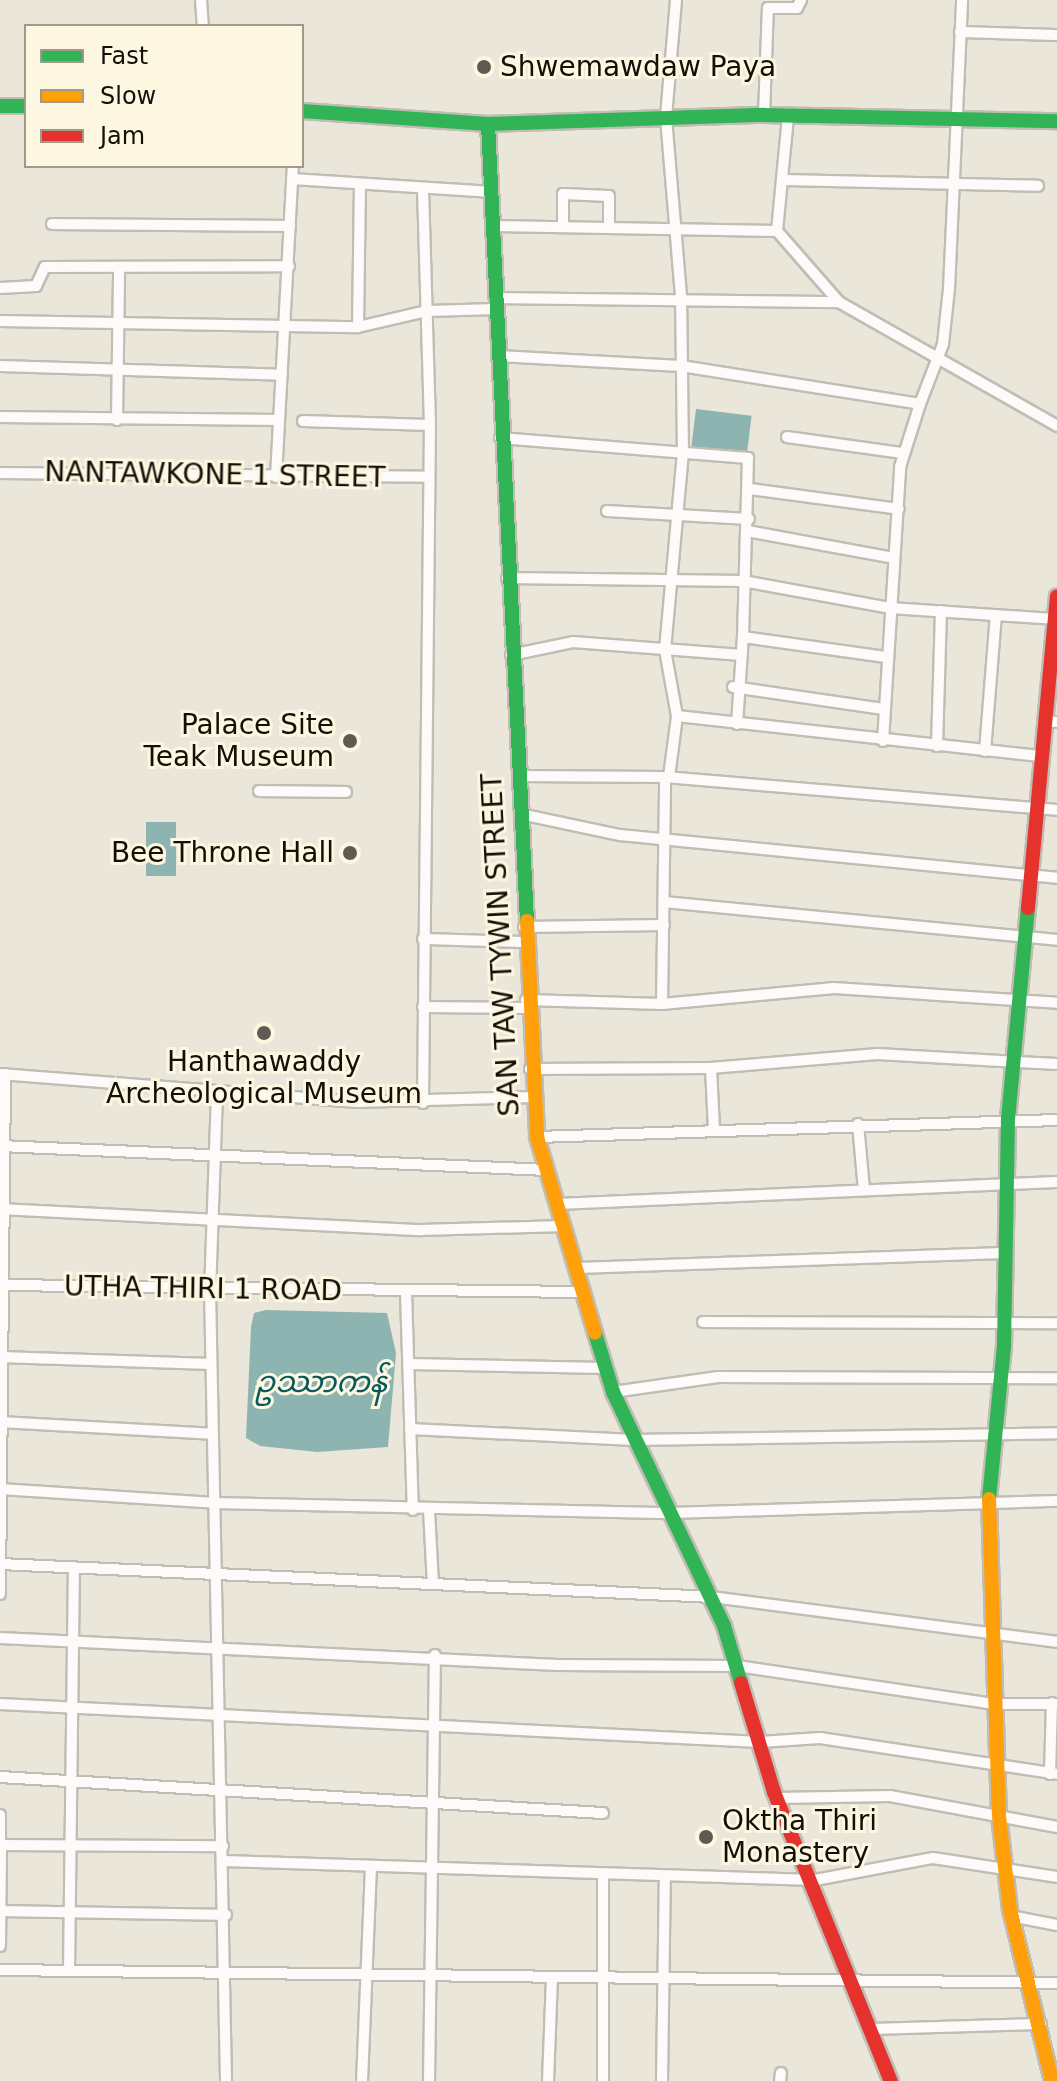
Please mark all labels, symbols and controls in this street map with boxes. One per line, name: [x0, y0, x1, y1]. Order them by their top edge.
legend: [24, 24, 304, 168]
text: Fast: [100, 42, 148, 70]
place label: Shwemawdaw Paya: [500, 50, 776, 84]
marker: Shwemawdaw Paya: [475, 58, 493, 76]
text: Slow: [100, 82, 156, 110]
text: Jam: [100, 122, 145, 150]
street label: NANTAWKONE 1 STREET: [44, 455, 386, 495]
place label: Palace Site Teak Museum: [143, 708, 334, 774]
marker: Palace Site Teak Museum: [341, 732, 359, 750]
street label: SAN TAW TYWIN STREET: [475, 773, 527, 1117]
place label: Bee Throne Hall: [111, 836, 334, 870]
marker: Bee Throne Hall: [341, 844, 359, 862]
marker: Hanthawaddy Archeological Museum: [255, 1024, 273, 1042]
place label: Hanthawaddy Archeological Museum: [106, 1045, 422, 1111]
street label: UTHA THIRI 1 ROAD: [64, 1270, 342, 1308]
water label: ဥဿာကန်: [255, 1364, 387, 1400]
place label: Oktha Thiri Monastery: [722, 1804, 877, 1870]
marker: Oktha Thiri Monastery: [697, 1828, 715, 1846]

